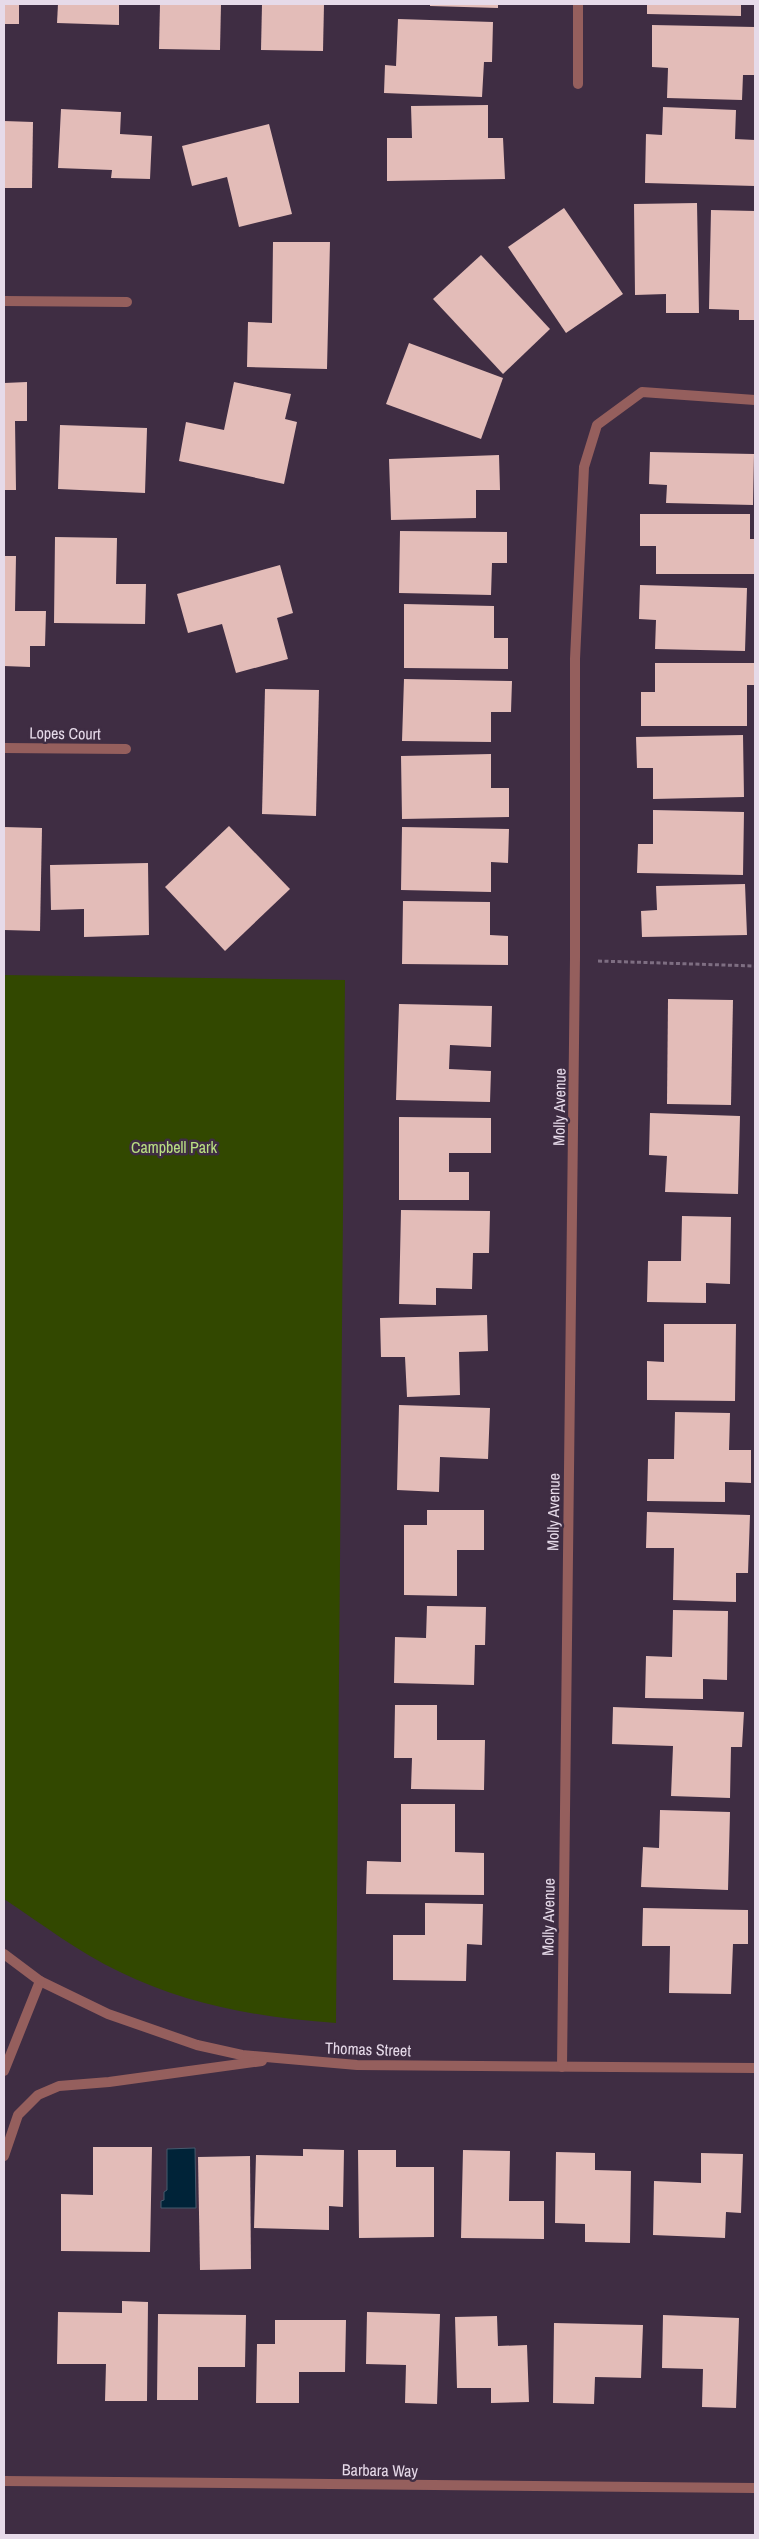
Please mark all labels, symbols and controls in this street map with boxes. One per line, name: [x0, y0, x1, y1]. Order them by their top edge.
street label: Lopes Court: [29, 721, 101, 745]
street label: Molly Avenue: [547, 1068, 571, 1146]
park label: Campbell Park: [131, 1136, 217, 1158]
street label: Molly Avenue: [541, 1473, 565, 1551]
street label: Molly Avenue: [536, 1878, 560, 1956]
street label: Thomas Street: [325, 2037, 412, 2062]
street label: Barbara Way: [342, 2458, 419, 2482]

